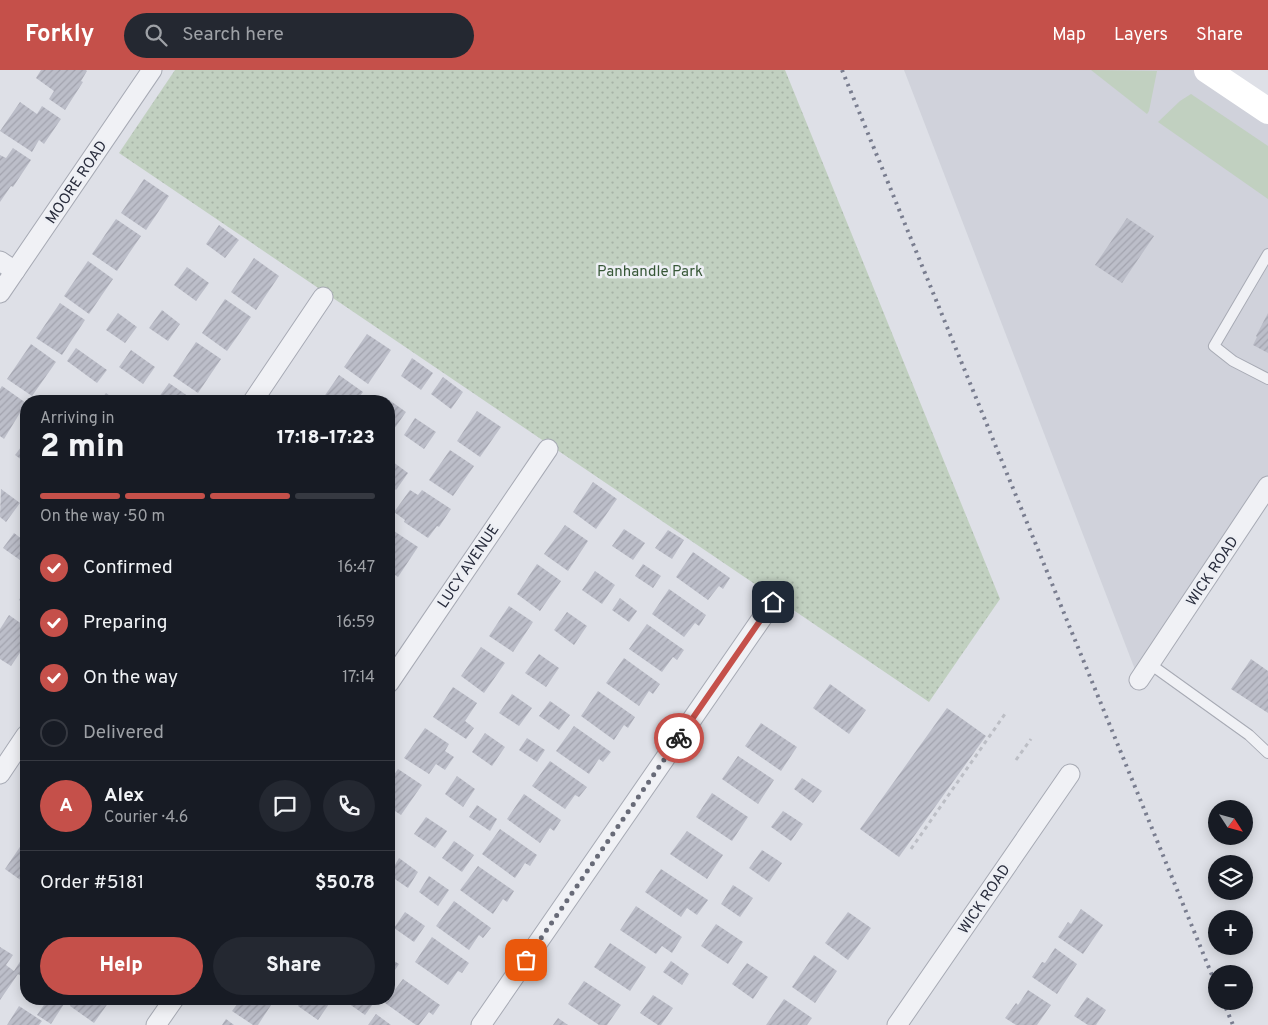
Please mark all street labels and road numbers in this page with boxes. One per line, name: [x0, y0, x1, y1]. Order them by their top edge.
street label: MOORE ROAD: [42, 137, 112, 228]
street label: LUCY AVENUE: [434, 521, 504, 612]
street label: WICK ROAD: [1183, 533, 1244, 610]
street label: WICK ROAD: [955, 861, 1016, 938]

